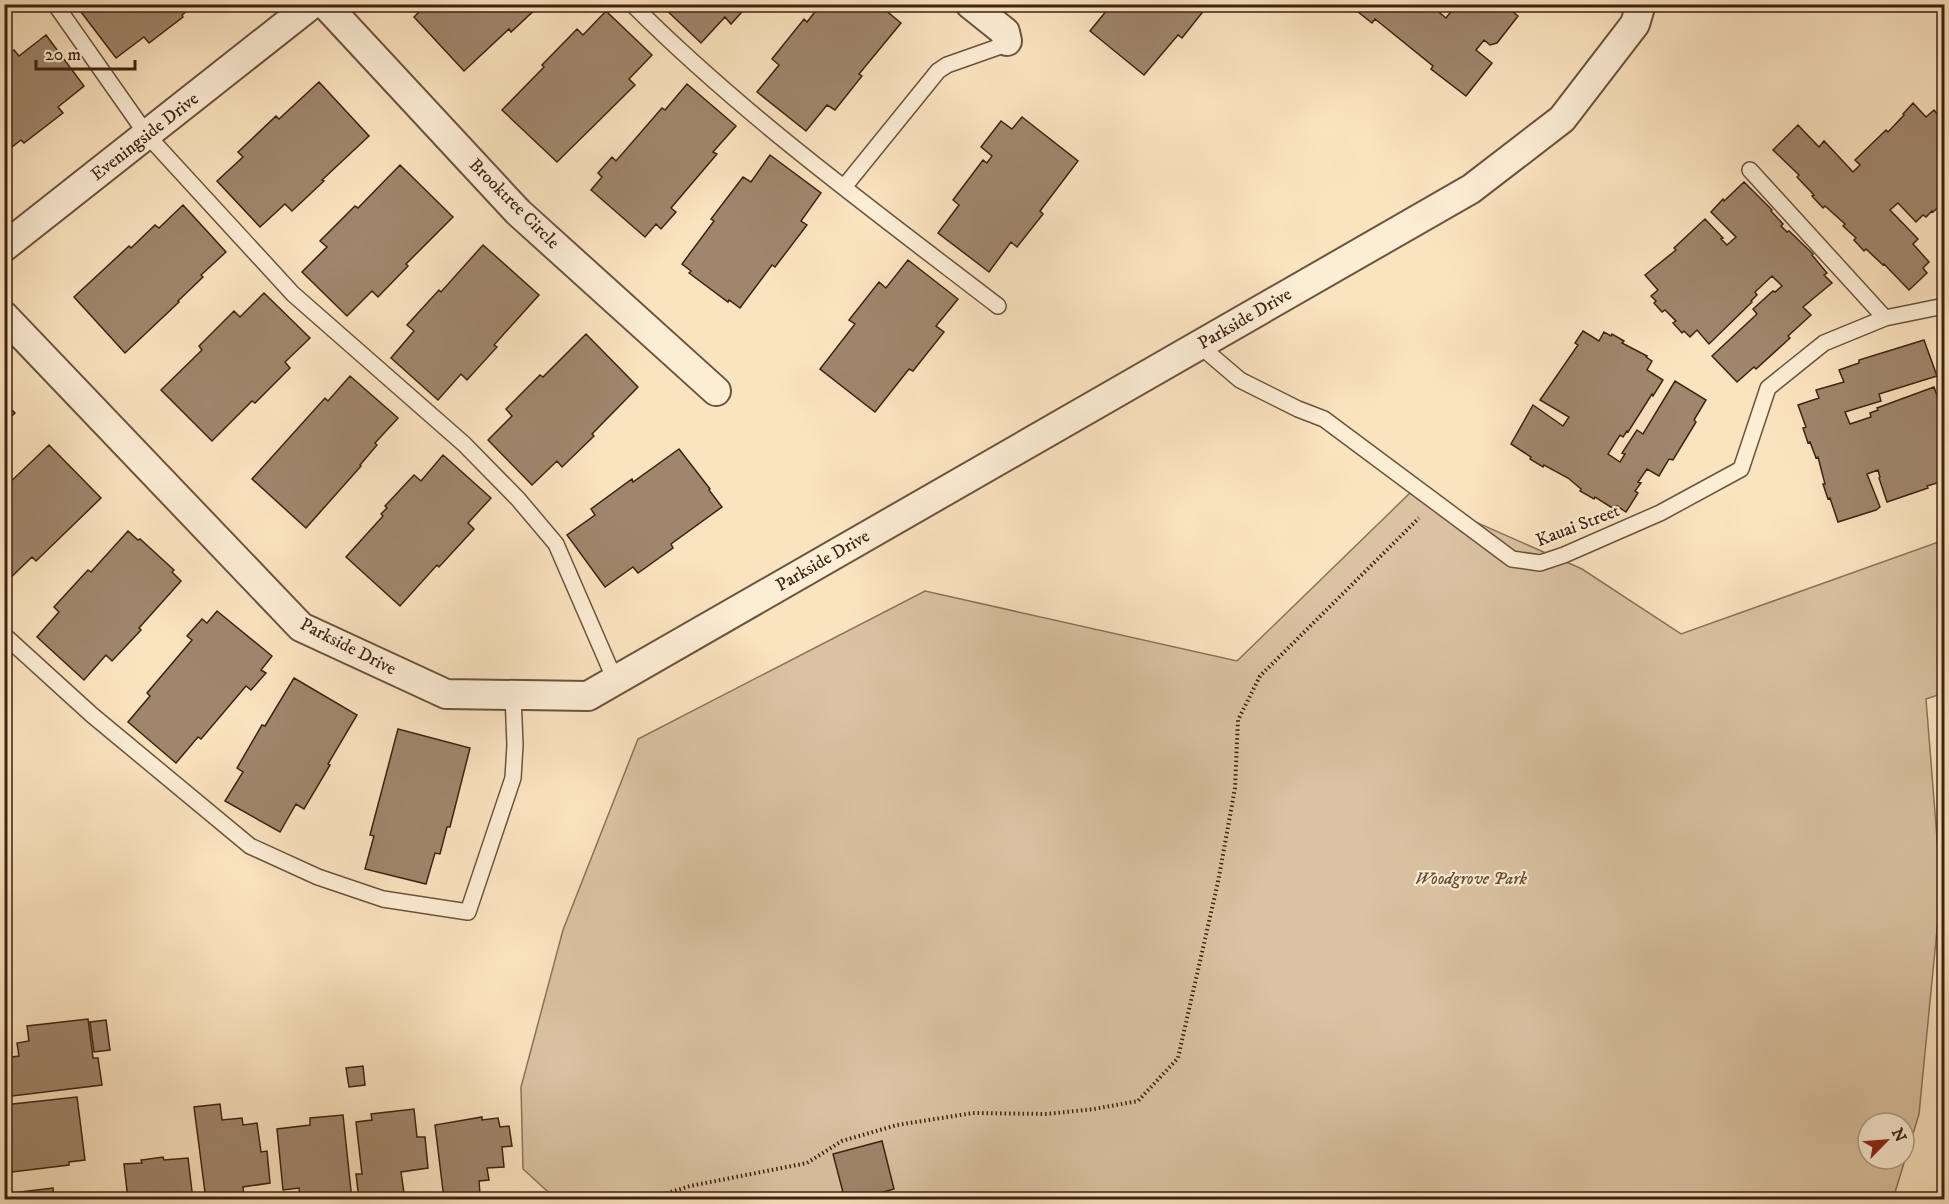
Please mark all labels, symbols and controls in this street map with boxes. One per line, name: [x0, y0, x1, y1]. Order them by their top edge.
scale bar: [36, 33, 135, 71]
text: 20 m: [45, 44, 81, 66]
street label: Eveningside Drive: [87, 88, 203, 186]
street label: Brooktree Circle: [464, 154, 564, 254]
street label: Parkside Drive: [1194, 283, 1296, 355]
street label: Kauai Street: [1533, 500, 1623, 552]
street label: Parkside Drive: [772, 525, 874, 597]
street label: Parkside Drive: [296, 613, 400, 681]
park label: Woodgrove Park: [1415, 868, 1528, 890]
north arrow: [1856, 1111, 1916, 1171]
text: N: [1887, 1125, 1911, 1145]

